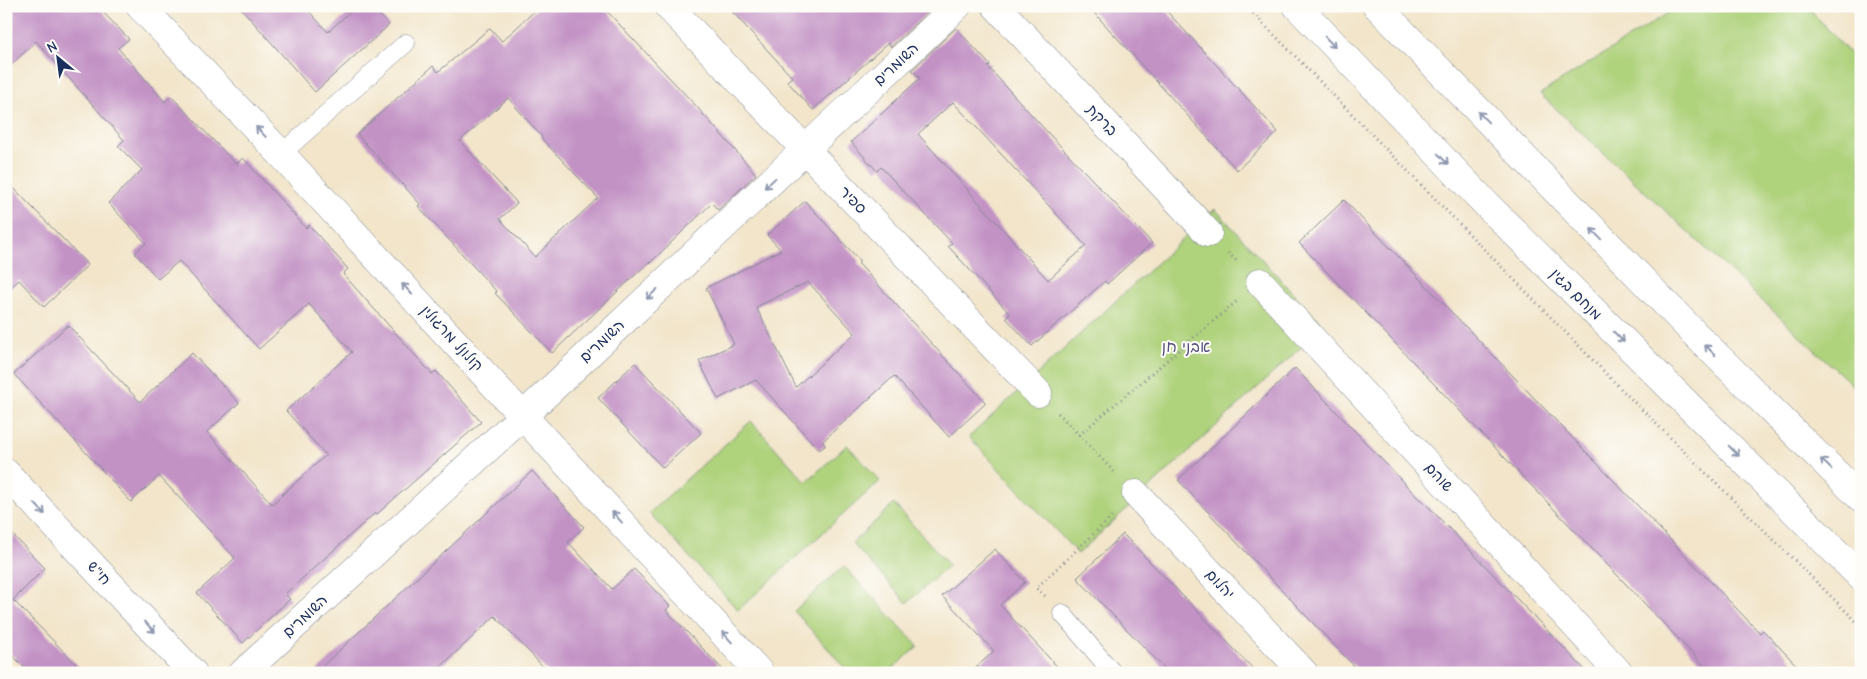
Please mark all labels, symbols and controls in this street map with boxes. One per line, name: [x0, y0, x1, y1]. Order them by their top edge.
north arrow: [32, 32, 82, 82]
one-way arrow: [1324, 35, 1336, 48]
text: N: [44, 37, 60, 57]
street label: השומרים: [870, 39, 922, 89]
street label: ברקת: [1082, 100, 1121, 140]
one-way arrow: [1477, 111, 1489, 123]
one-way arrow: [255, 126, 267, 139]
one-way arrow: [1437, 153, 1449, 165]
one-way arrow: [764, 177, 777, 189]
street label: ספיר: [836, 182, 870, 218]
one-way arrow: [1590, 228, 1603, 240]
street label: מנחם בגין: [1546, 264, 1606, 324]
one-way arrow: [401, 283, 413, 296]
one-way arrow: [645, 288, 658, 300]
street label: קולונל מרגולין: [416, 301, 487, 375]
street label: השומרים: [576, 316, 628, 366]
one-way arrow: [1612, 330, 1624, 342]
district label: אבני חן: [1162, 338, 1210, 356]
one-way arrow: [1704, 344, 1716, 356]
one-way arrow: [1728, 445, 1740, 457]
one-way arrow: [1820, 458, 1832, 470]
street label: שוהם: [1421, 459, 1457, 495]
one-way arrow: [34, 502, 45, 515]
one-way arrow: [611, 510, 623, 523]
street label: חי"ש: [83, 557, 115, 589]
street label: יהלום: [1202, 565, 1238, 603]
street label: השומרים: [279, 591, 331, 641]
one-way arrow: [144, 621, 156, 634]
one-way arrow: [721, 630, 733, 643]

